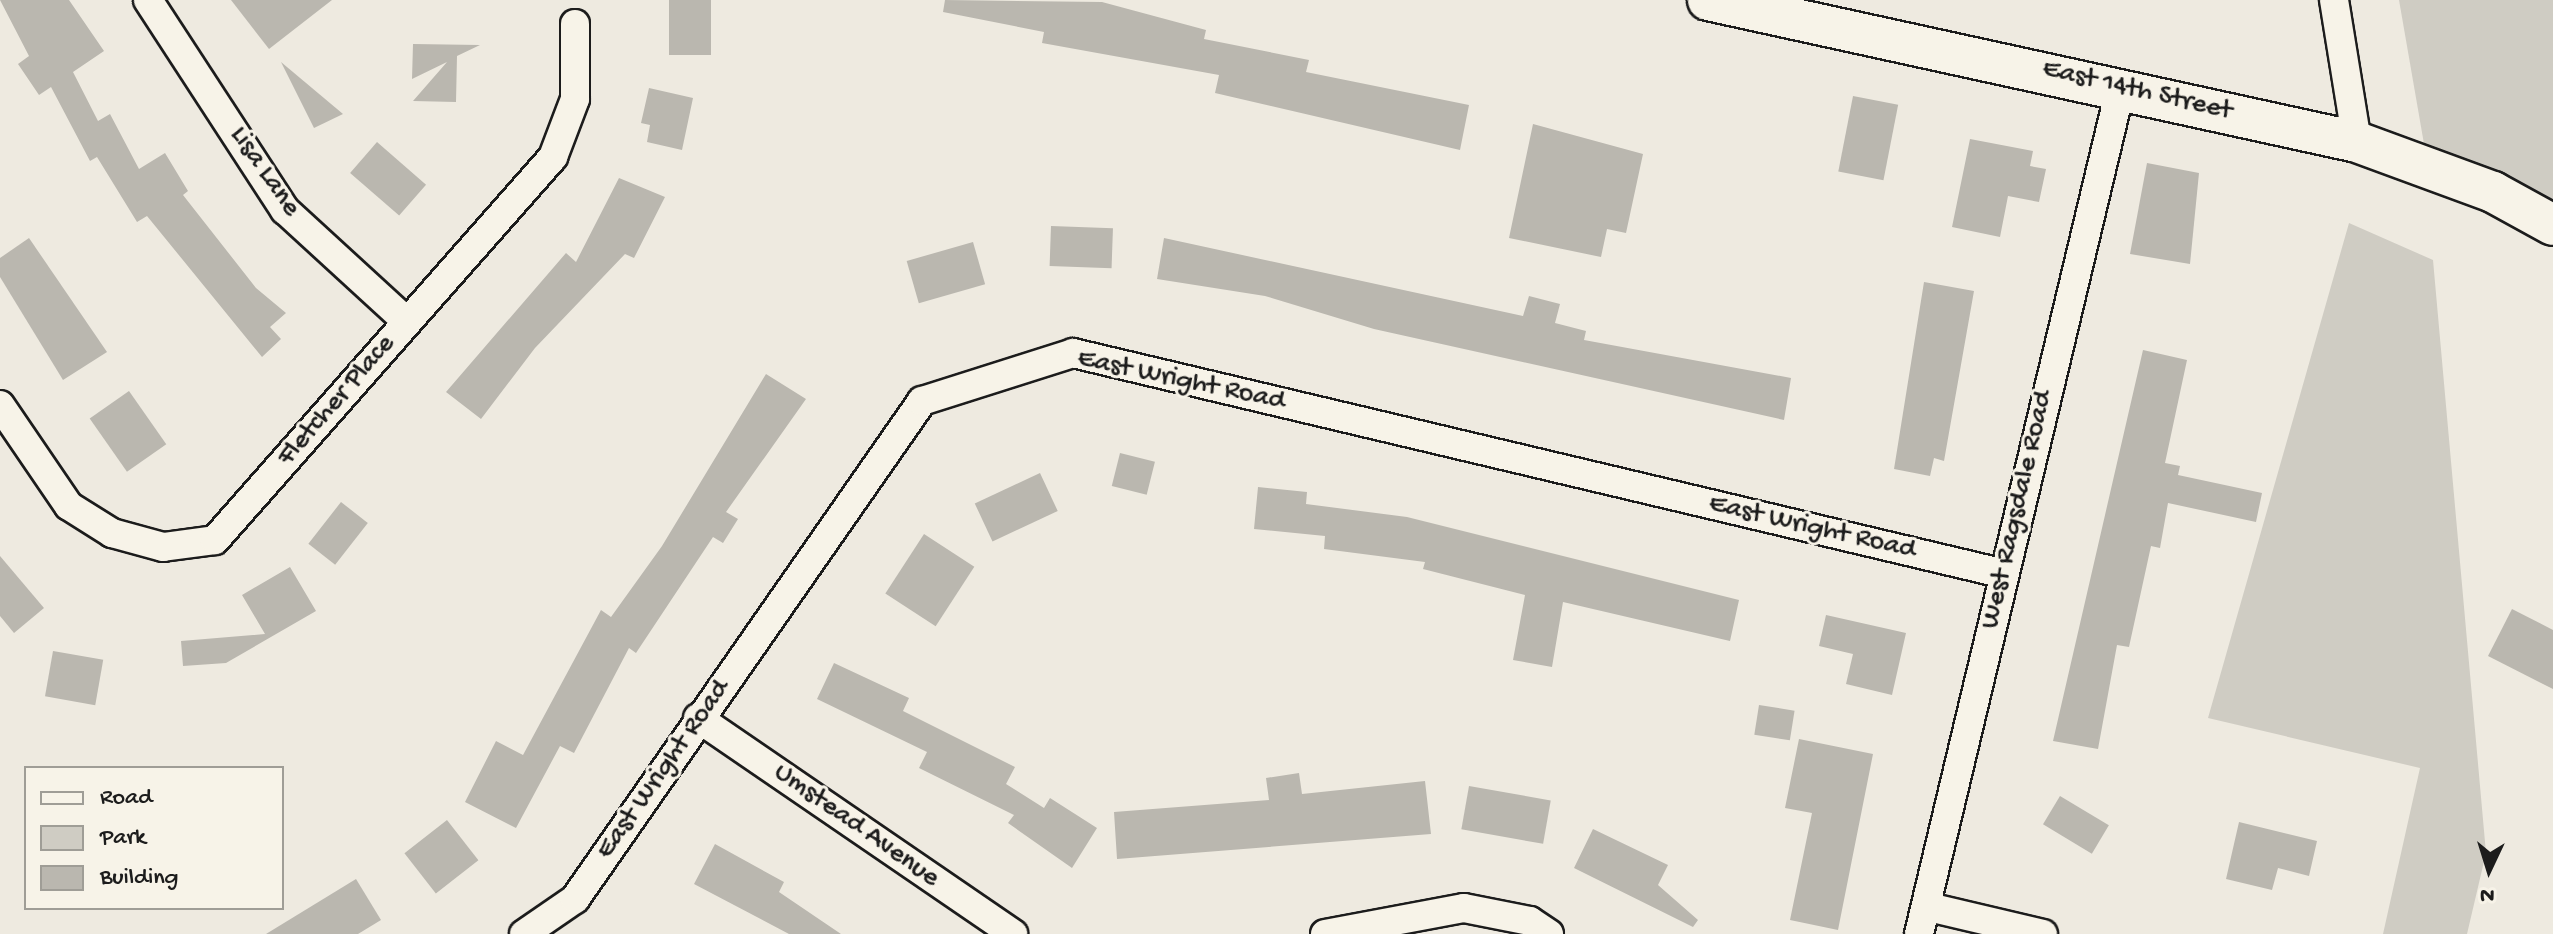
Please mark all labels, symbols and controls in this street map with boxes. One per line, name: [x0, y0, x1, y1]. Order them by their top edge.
street label: East 14th Street: [2039, 53, 2235, 129]
street label: Lisa Lane: [221, 120, 307, 224]
street label: Fletcher Place: [271, 328, 403, 474]
street label: East Wright Road: [1074, 343, 1288, 419]
street label: West Ragsdale Road: [1974, 388, 2062, 632]
street label: East Wright Road: [1705, 488, 1919, 568]
street label: East Wright Road: [590, 674, 738, 866]
street label: Umstead Avenue: [766, 756, 946, 896]
legend: [24, 766, 284, 910]
text: Road: [100, 784, 152, 813]
text: Park: [100, 824, 146, 853]
north arrow: [2449, 830, 2529, 910]
text: Building: [100, 864, 178, 893]
text: N: [2479, 880, 2495, 907]

